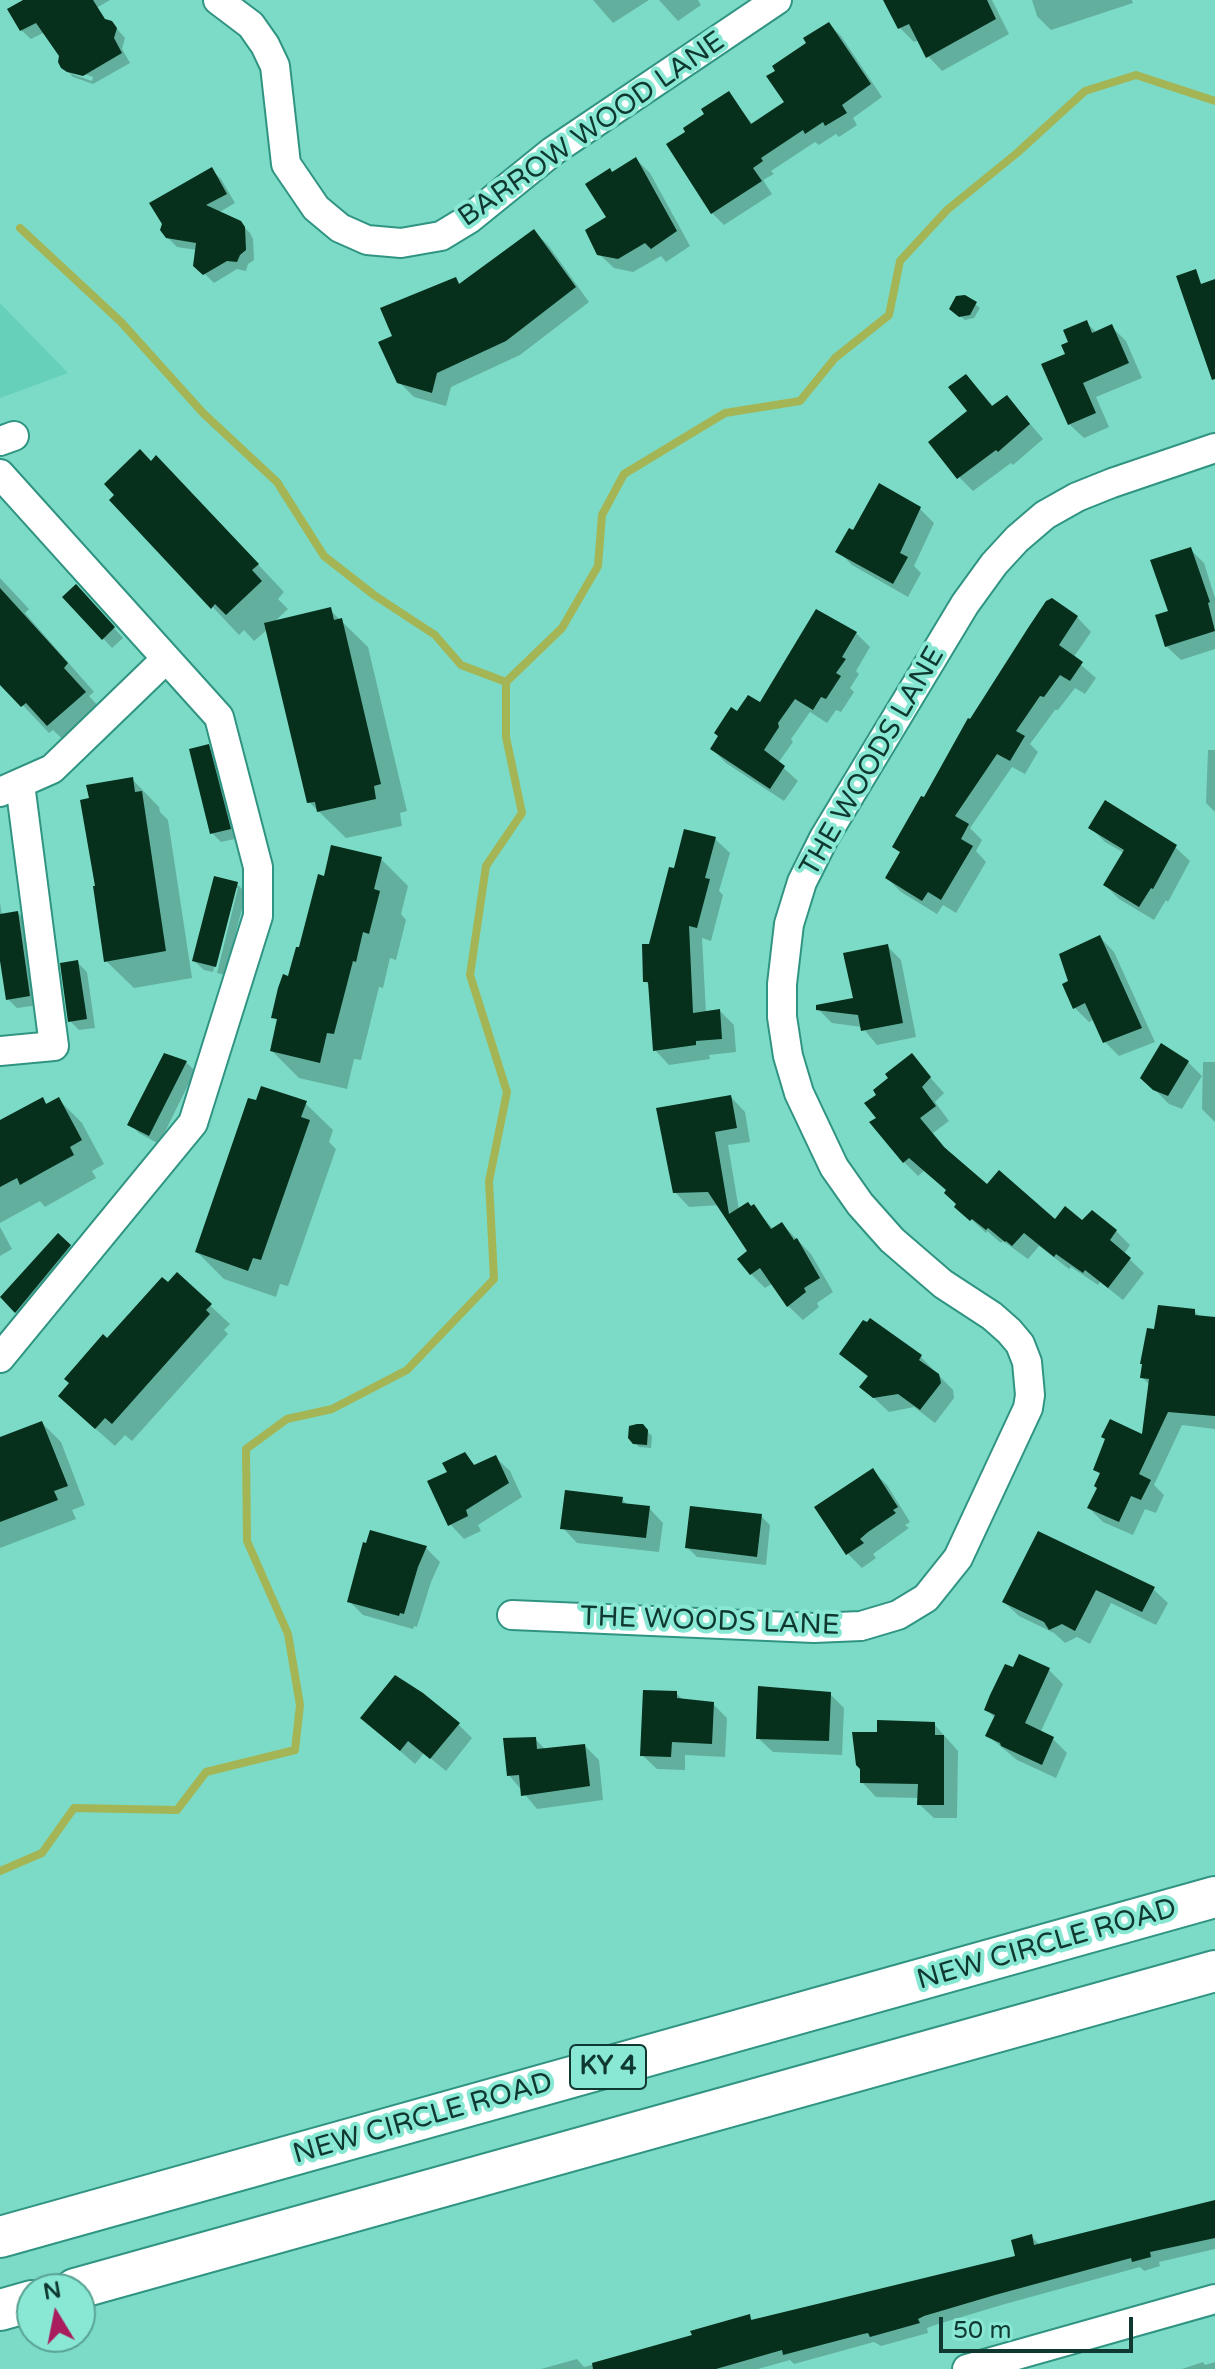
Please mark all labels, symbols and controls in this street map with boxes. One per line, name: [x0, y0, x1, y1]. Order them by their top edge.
street label: BARROW WOOD LANE: [452, 25, 732, 235]
street label: THE WOODS LANE: [794, 641, 952, 883]
street label: THE WOODS LANE: [580, 1601, 840, 1643]
street label: NEW CIRCLE ROAD: [913, 1892, 1181, 1998]
road number: KY 4: [570, 2045, 646, 2089]
street label: NEW CIRCLE ROAD: [289, 2066, 557, 2172]
north arrow: [16, 2273, 96, 2353]
text: N: [41, 2277, 63, 2306]
scale bar: [943, 2301, 1137, 2351]
text: 50 m: [953, 2316, 1011, 2345]

